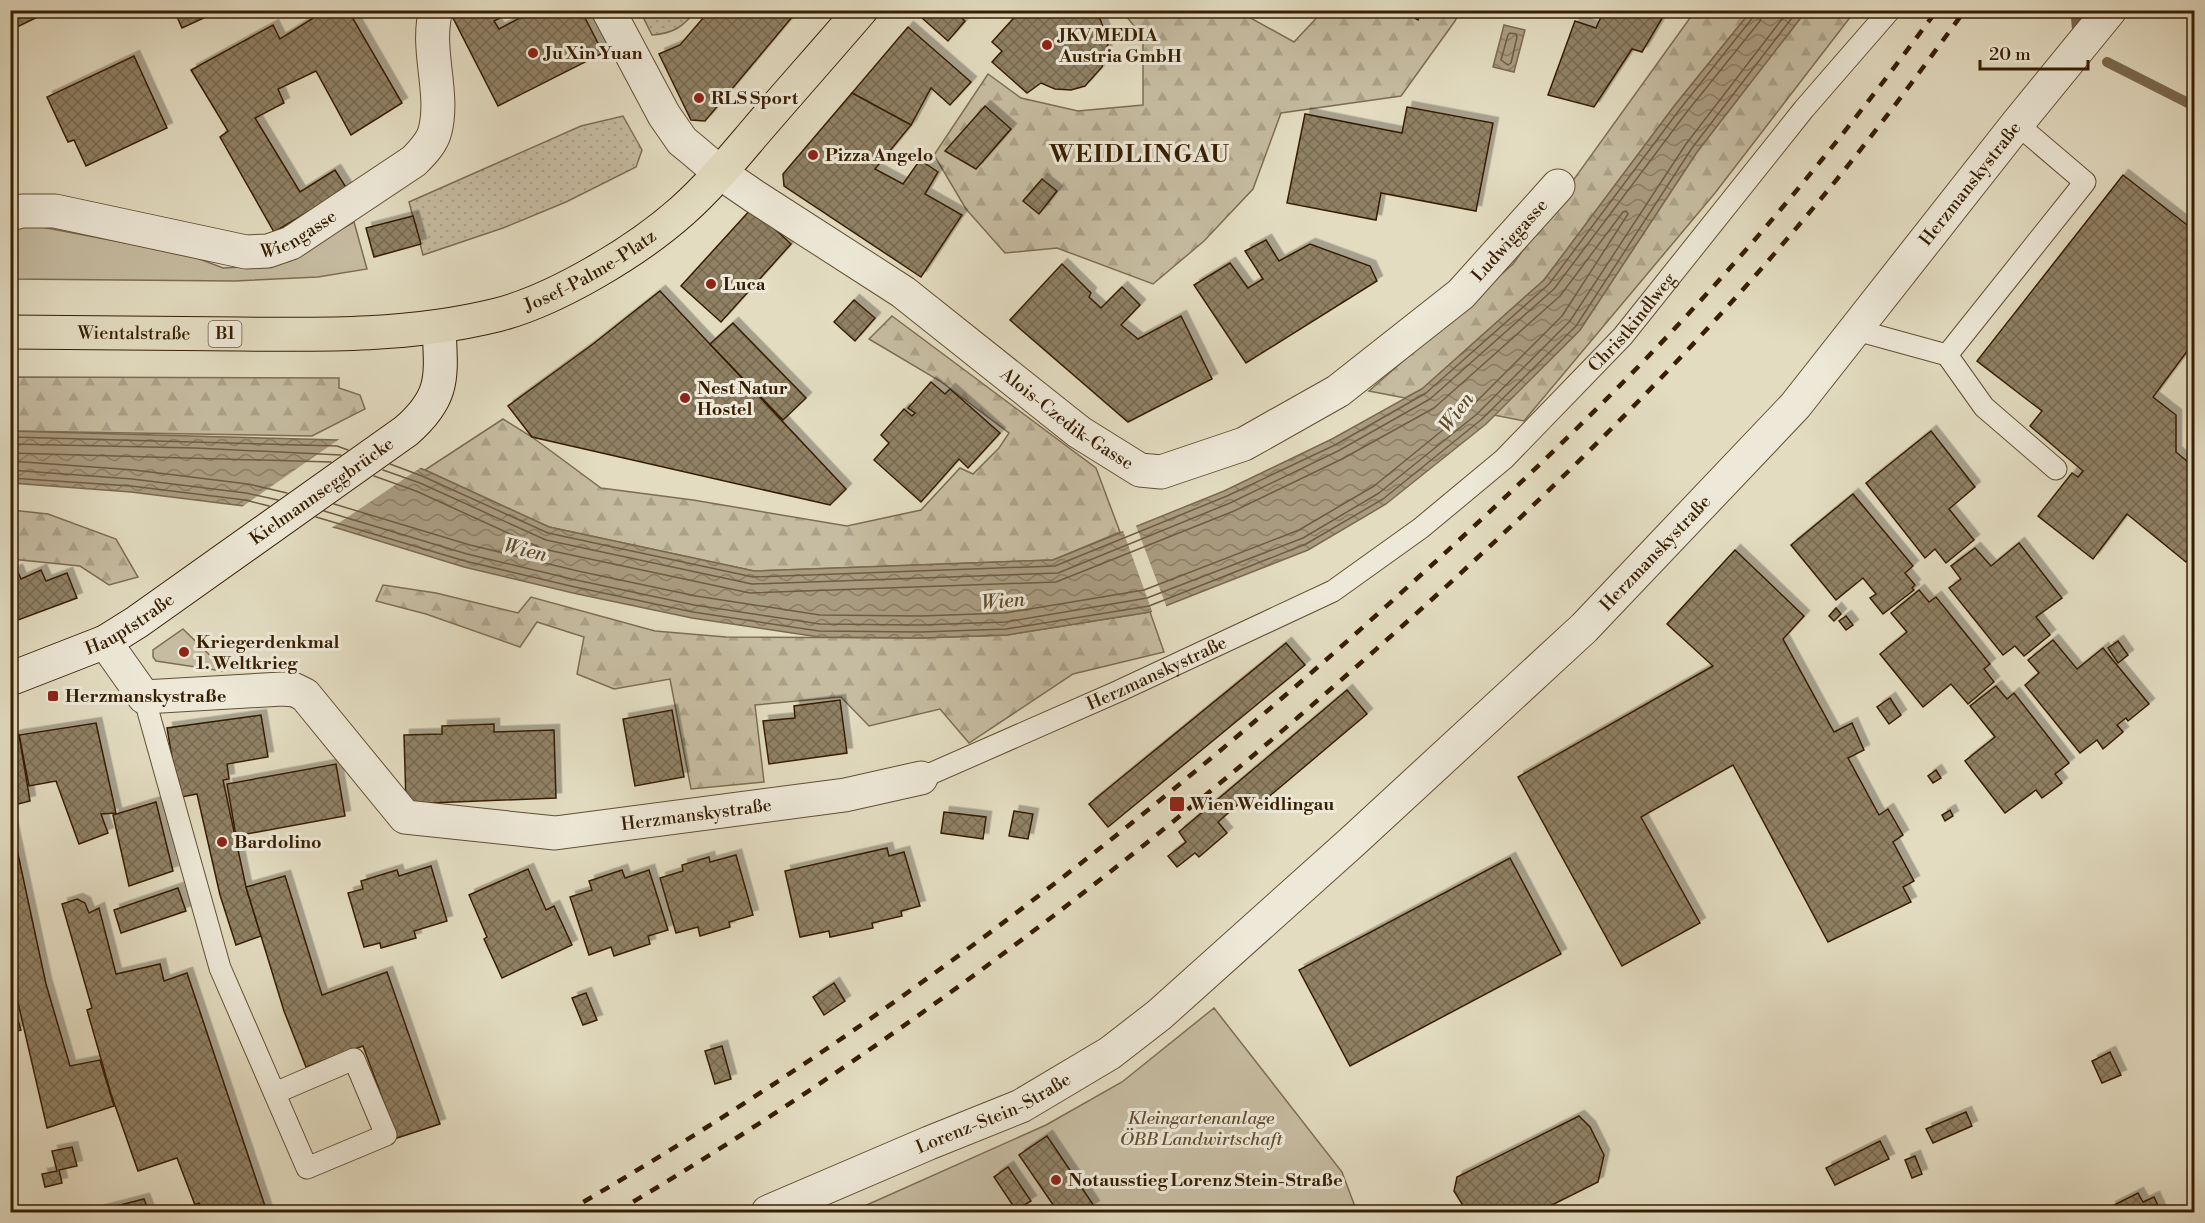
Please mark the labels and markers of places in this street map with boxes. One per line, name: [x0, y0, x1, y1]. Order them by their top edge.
place label: JKV MEDIA Austria GmbH: [1056, 24, 1182, 68]
marker: JKV MEDIA Austria GmbH: [1040, 38, 1054, 52]
place label: Ju Xin Yuan: [542, 42, 643, 65]
marker: Ju Xin Yuan: [526, 46, 540, 60]
place label: RLS Sport: [711, 87, 799, 110]
marker: RLS Sport: [692, 91, 706, 105]
place label: Pizza Angelo: [825, 144, 933, 167]
marker: Pizza Angelo: [806, 148, 820, 162]
place label: Luca: [723, 273, 766, 296]
marker: Luca: [704, 277, 718, 291]
place label: Nest Natur Hostel: [697, 377, 788, 421]
marker: Nest Natur Hostel: [678, 391, 692, 405]
place label: Kriegerdenkmal 1. Weltkrieg: [196, 631, 340, 675]
marker: Kriegerdenkmal 1. Weltkrieg: [177, 645, 191, 659]
place label: Herzmanskystraße: [65, 685, 227, 708]
marker: Herzmanskystraße: [46, 689, 60, 703]
place label: Wien Weidlingau: [1189, 793, 1334, 816]
marker: Wien Weidlingau: [1168, 795, 1186, 813]
place label: Bardolino: [234, 831, 322, 854]
marker: Bardolino: [215, 835, 229, 849]
place label: Notausstieg Lorenz Stein-Straße: [1068, 1169, 1343, 1192]
marker: Notausstieg Lorenz Stein-Straße: [1049, 1173, 1063, 1187]

